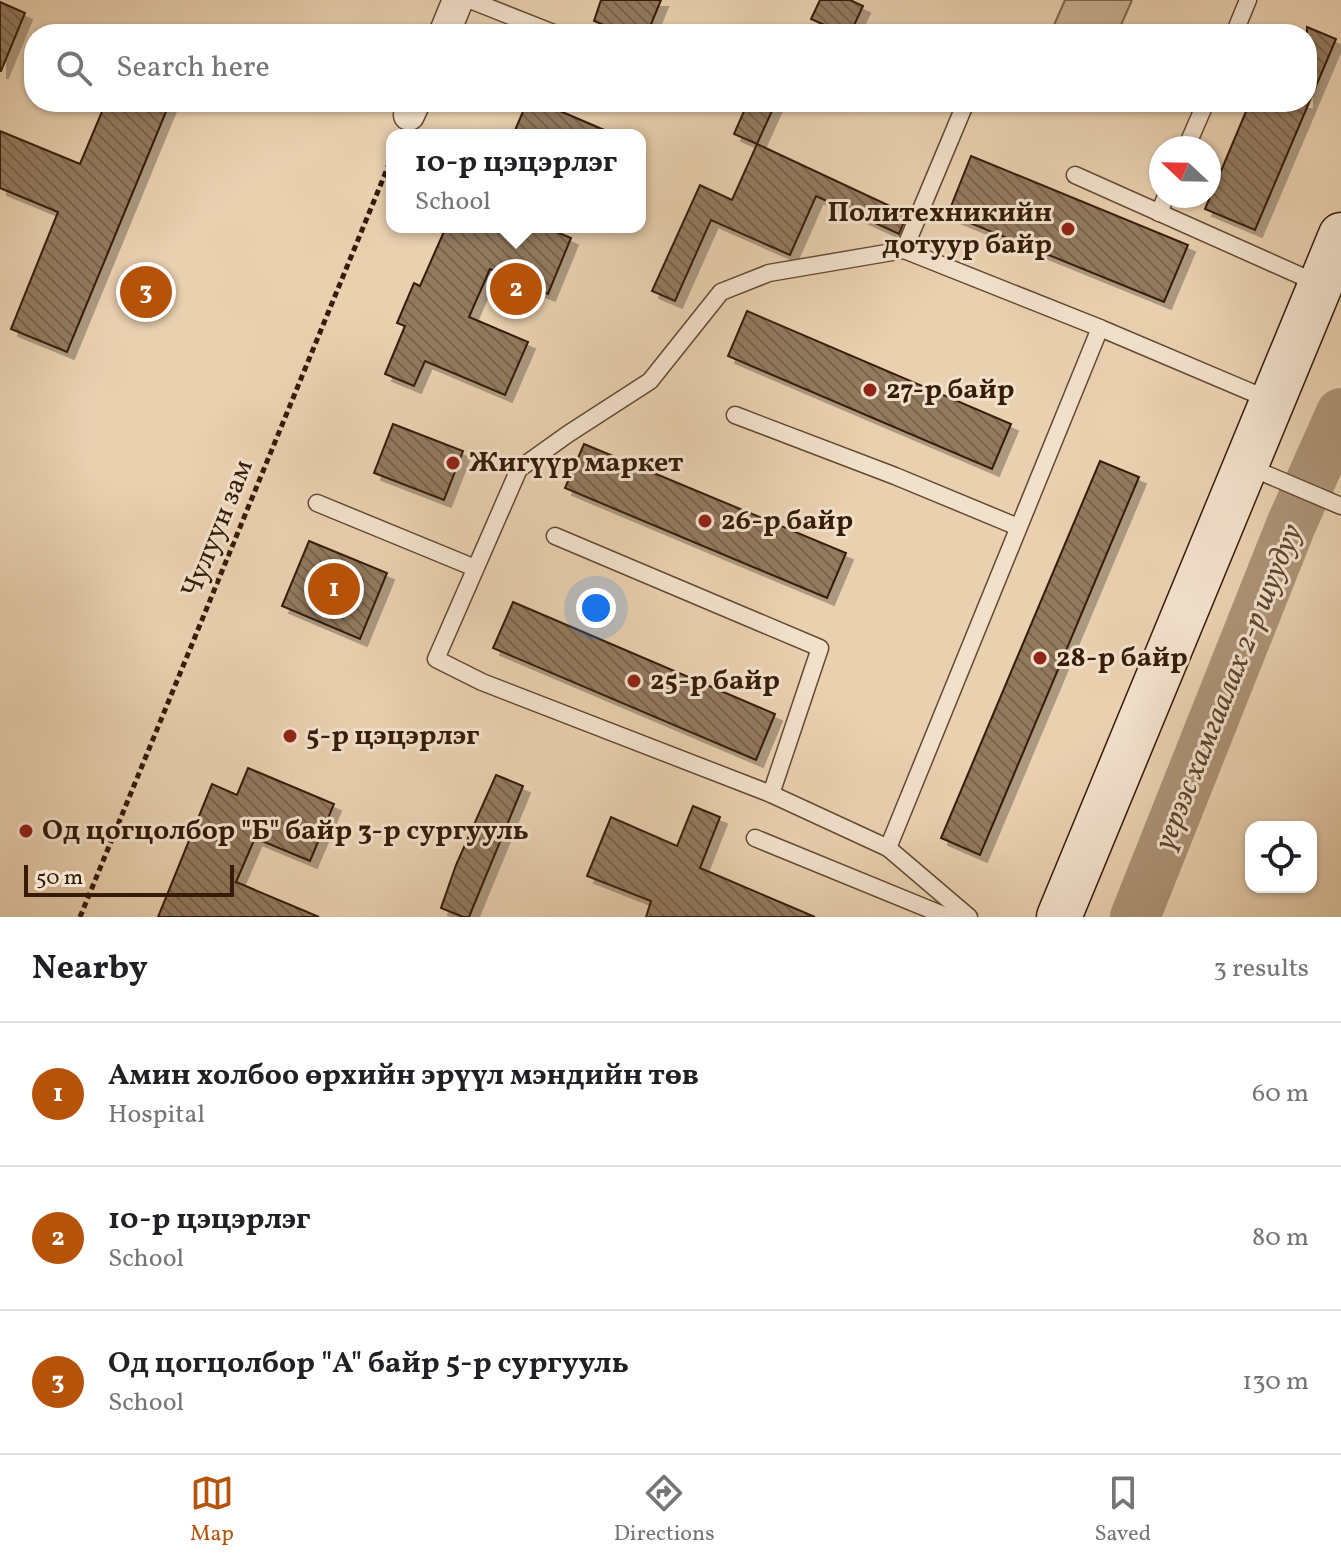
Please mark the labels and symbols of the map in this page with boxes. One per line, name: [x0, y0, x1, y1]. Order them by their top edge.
north arrow: [1149, 136, 1221, 208]
place label: Политехникийн дотуур байр: [827, 194, 1052, 265]
marker: Политехникийн дотуур байр: [1059, 220, 1077, 238]
pin: 2: [490, 259, 542, 319]
pin: 3: [120, 262, 172, 322]
place label: 27-р байр: [886, 371, 1014, 410]
marker: 27-р байр: [861, 381, 879, 399]
place label: Жигүүр маркет: [469, 444, 684, 483]
street label: Чулуун зам: [173, 454, 263, 604]
marker: Жигүүр маркет: [444, 454, 462, 472]
place label: 26-р байр: [721, 502, 853, 541]
marker: 26-р байр: [696, 512, 714, 530]
water label: үерээс хамгаалах 2-р шуудуу: [1144, 518, 1314, 856]
pin: 1: [308, 559, 360, 619]
your location: [576, 588, 616, 628]
place label: 28-р байр: [1056, 639, 1188, 678]
marker: 28-р байр: [1031, 649, 1049, 667]
place label: 25-р байр: [650, 662, 780, 701]
marker: 25-р байр: [625, 672, 643, 690]
place label: 5-р цэцэрлэг: [306, 717, 480, 756]
marker: 5-р цэцэрлэг: [281, 727, 299, 745]
place label: Од цогцолбор "Б" байр 3-р сургууль: [42, 812, 529, 851]
marker: Од цогцолбор "Б" байр 3-р сургууль: [17, 822, 35, 840]
scale bar: [24, 861, 234, 897]

